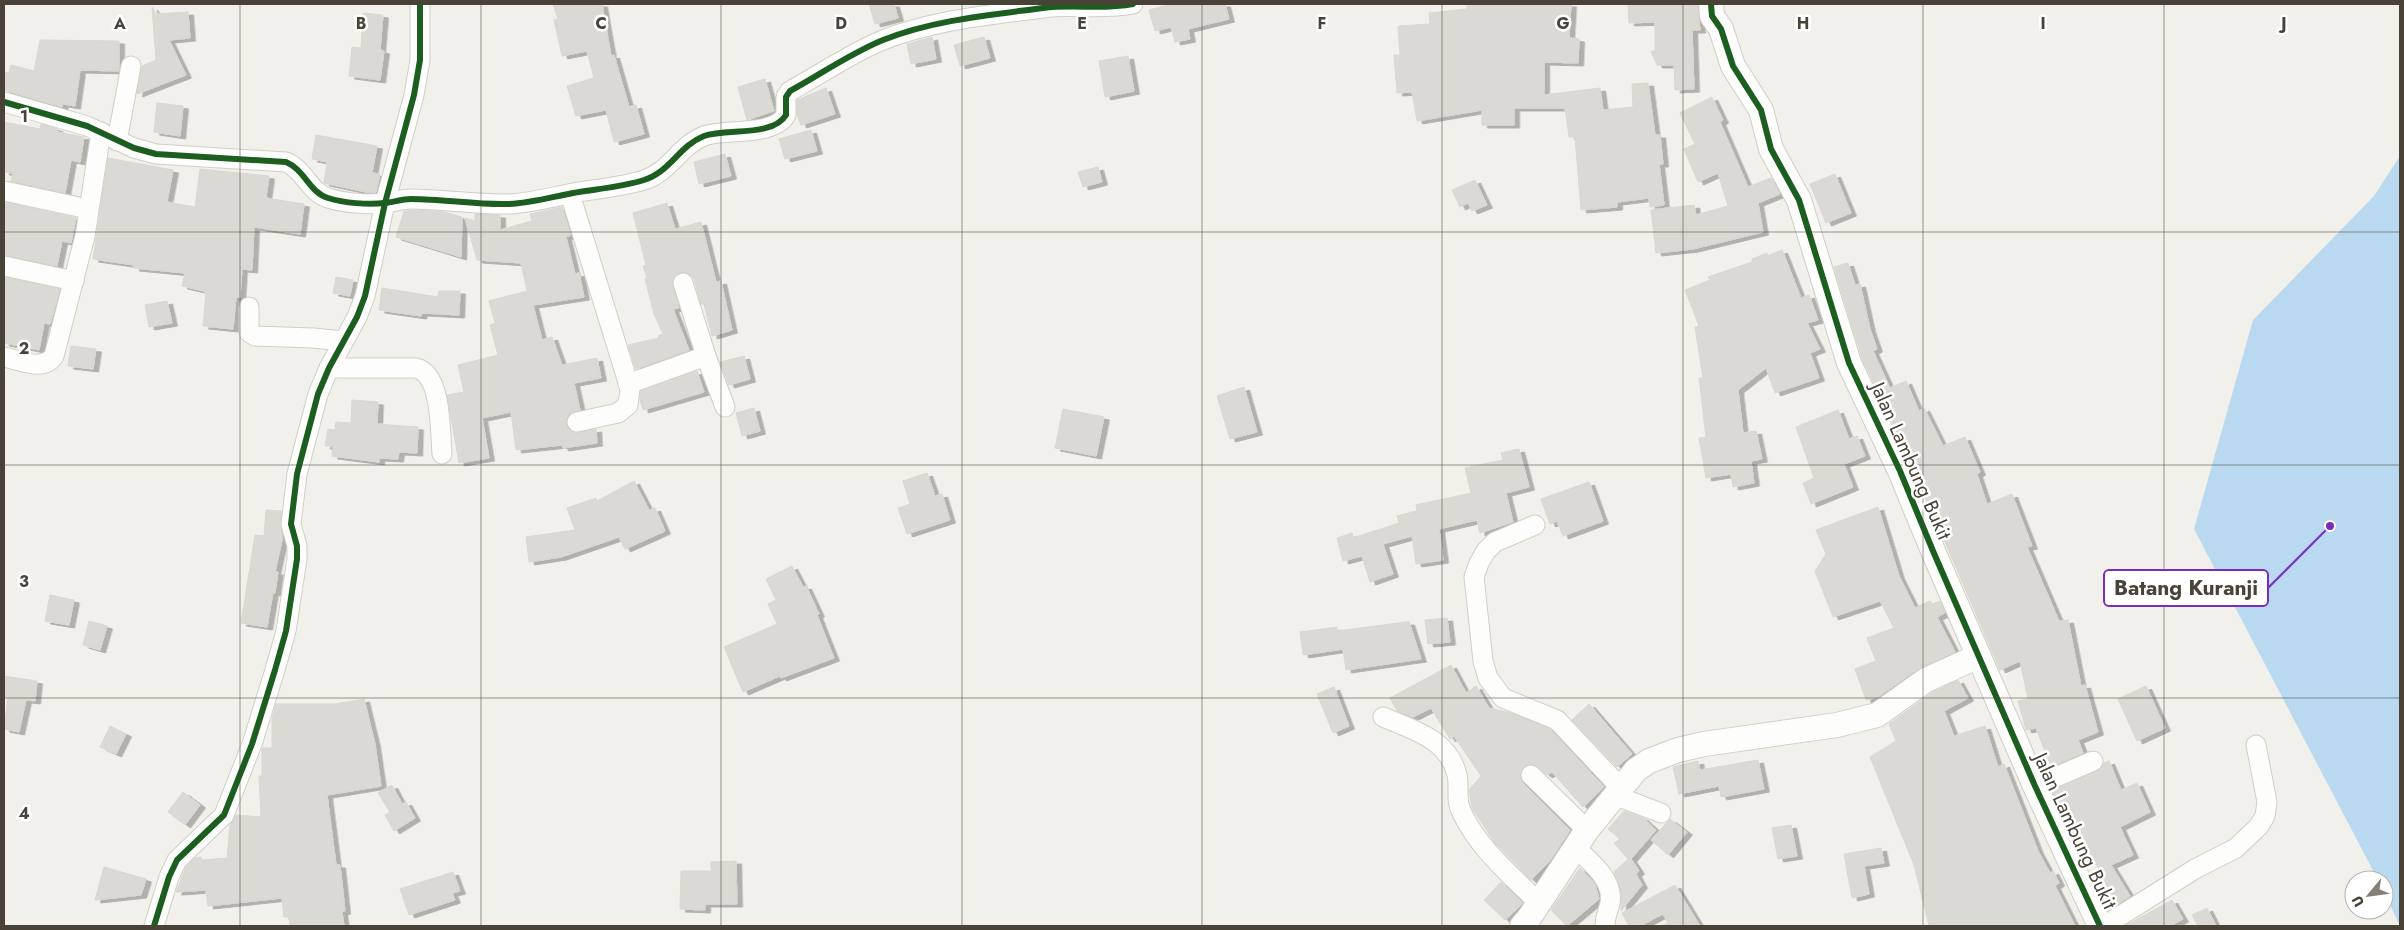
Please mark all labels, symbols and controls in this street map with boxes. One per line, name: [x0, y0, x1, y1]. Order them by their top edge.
text: A: [113, 12, 126, 35]
text: B: [356, 12, 366, 35]
text: C: [595, 12, 607, 35]
text: D: [835, 12, 847, 35]
text: E: [1077, 12, 1087, 35]
text: F: [1318, 12, 1326, 35]
text: G: [1556, 12, 1570, 35]
text: H: [1797, 12, 1809, 35]
text: I: [2040, 12, 2046, 35]
text: J: [2278, 12, 2287, 35]
text: 1: [20, 105, 28, 128]
text: 2: [19, 337, 29, 360]
street label: Jalan Lambung Bukit: [1862, 375, 1959, 545]
text: 3: [19, 570, 29, 593]
callout: Batang Kuranji: [2104, 570, 2268, 606]
text: Batang Kuranji: [2114, 573, 2258, 603]
street label: Jalan Lambung Bukit: [2025, 745, 2124, 914]
text: 4: [18, 802, 30, 825]
north arrow: [2344, 870, 2394, 920]
text: U: [2347, 892, 2369, 910]

